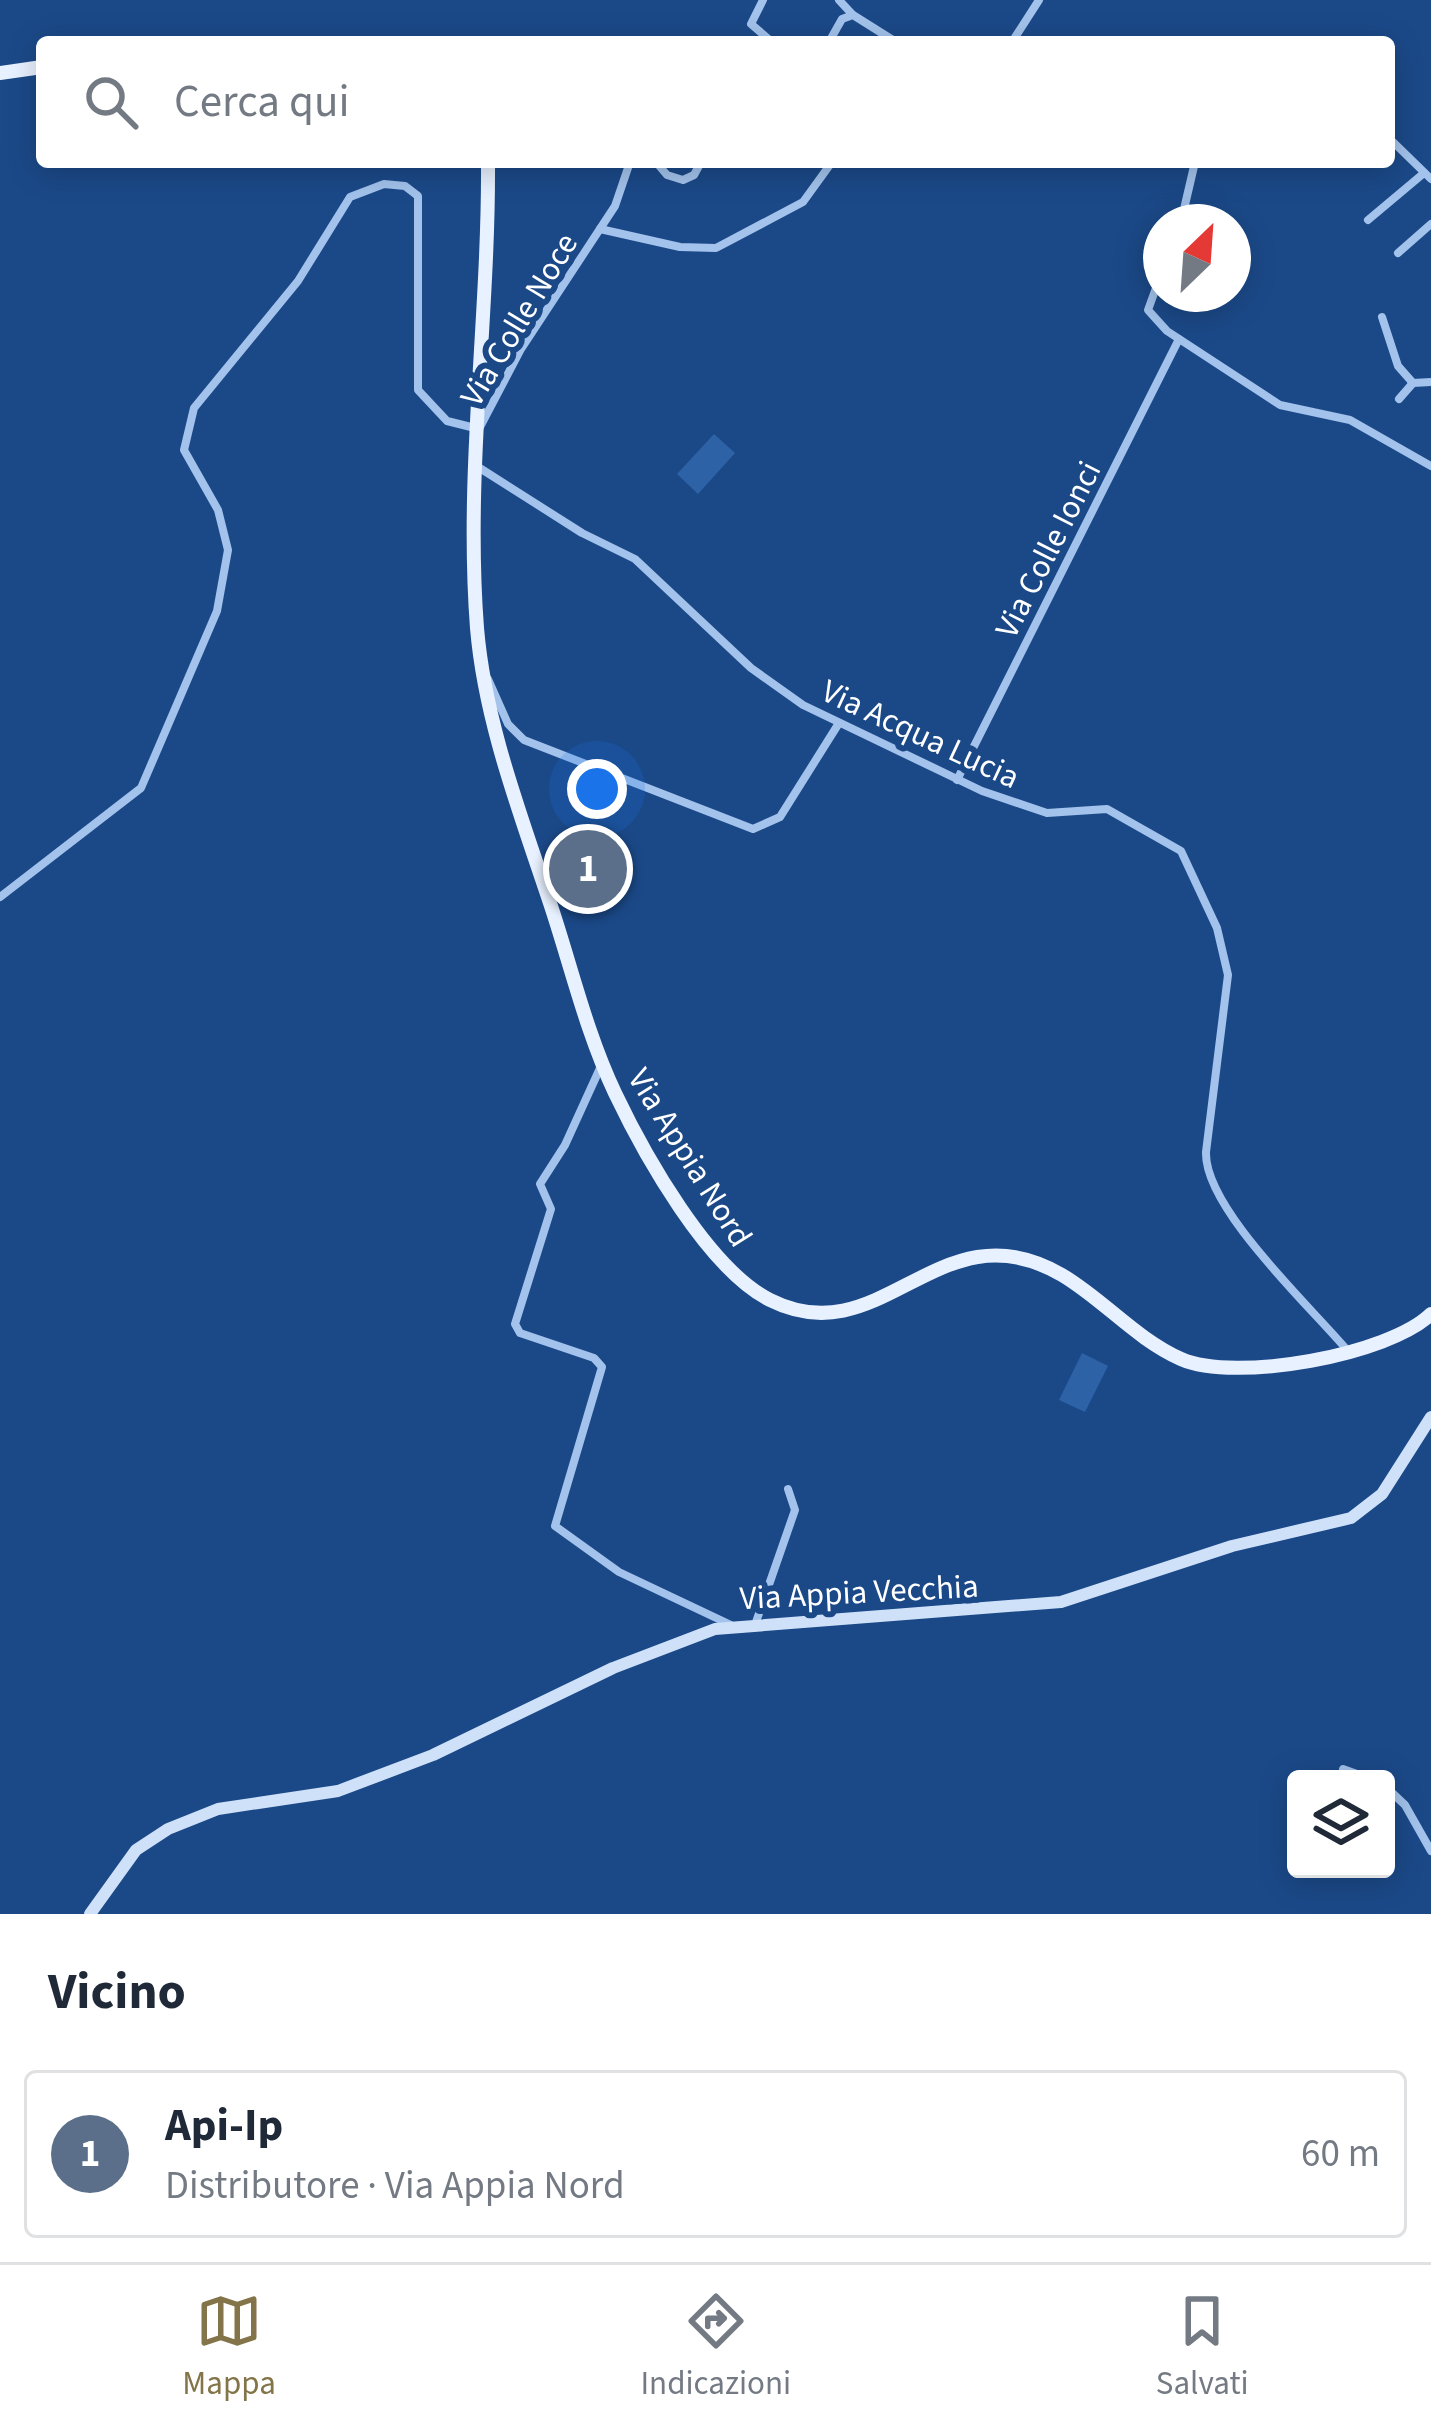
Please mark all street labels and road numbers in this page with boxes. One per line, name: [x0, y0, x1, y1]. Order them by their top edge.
street label: Via Colle Noce: [449, 224, 590, 415]
street label: Via Colle Ionci: [984, 453, 1113, 646]
street label: Via Acqua Lucia: [814, 668, 1027, 801]
street label: Via Appia Nord: [616, 1059, 763, 1256]
street label: Via Appia Vecchia: [738, 1563, 980, 1622]

